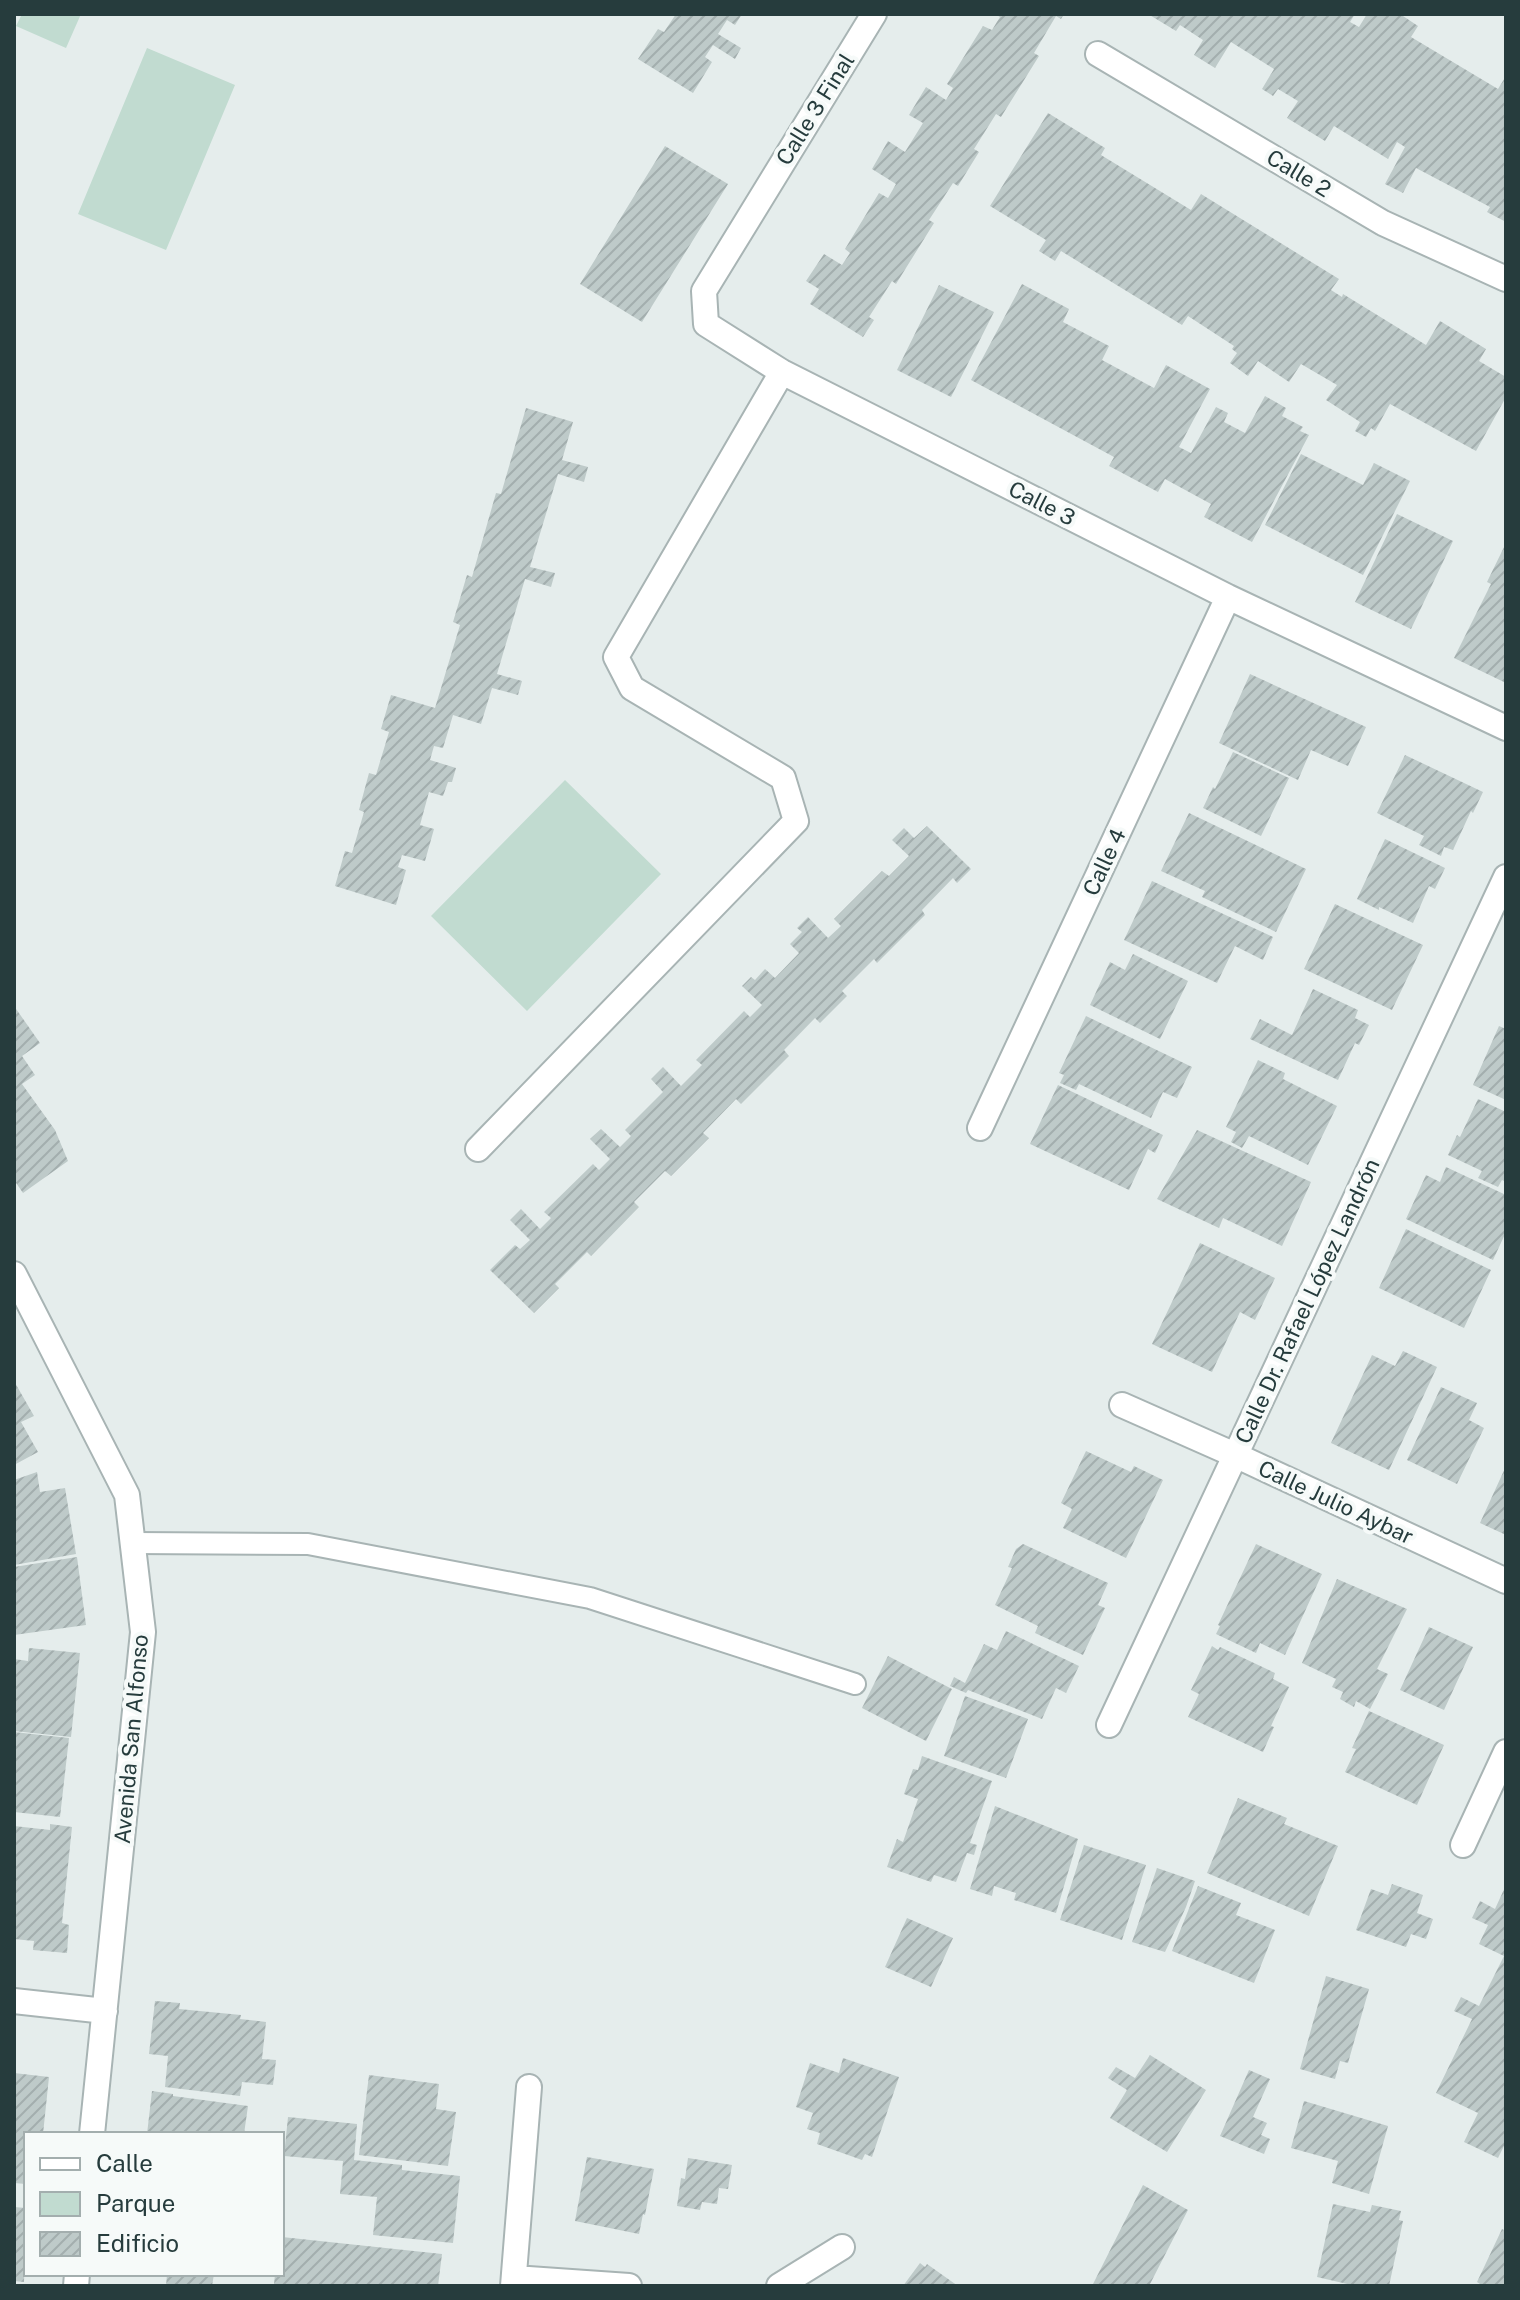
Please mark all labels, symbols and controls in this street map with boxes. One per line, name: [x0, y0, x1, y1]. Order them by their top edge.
street label: Calle 3 Final: [770, 48, 860, 170]
street label: Calle 2: [1262, 144, 1336, 202]
street label: Calle 3: [1004, 475, 1080, 531]
street label: Calle 4: [1077, 824, 1131, 900]
street label: Calle Dr. Rafael López Landrón: [1229, 1154, 1385, 1448]
street label: Calle Julio Aybar: [1254, 1455, 1418, 1549]
street label: Avenida San Alfonso: [109, 1633, 153, 1845]
legend: [24, 2132, 284, 2276]
text: Calle: [96, 2149, 153, 2177]
text: Parque: [96, 2189, 175, 2217]
text: Edificio: [96, 2229, 179, 2257]

